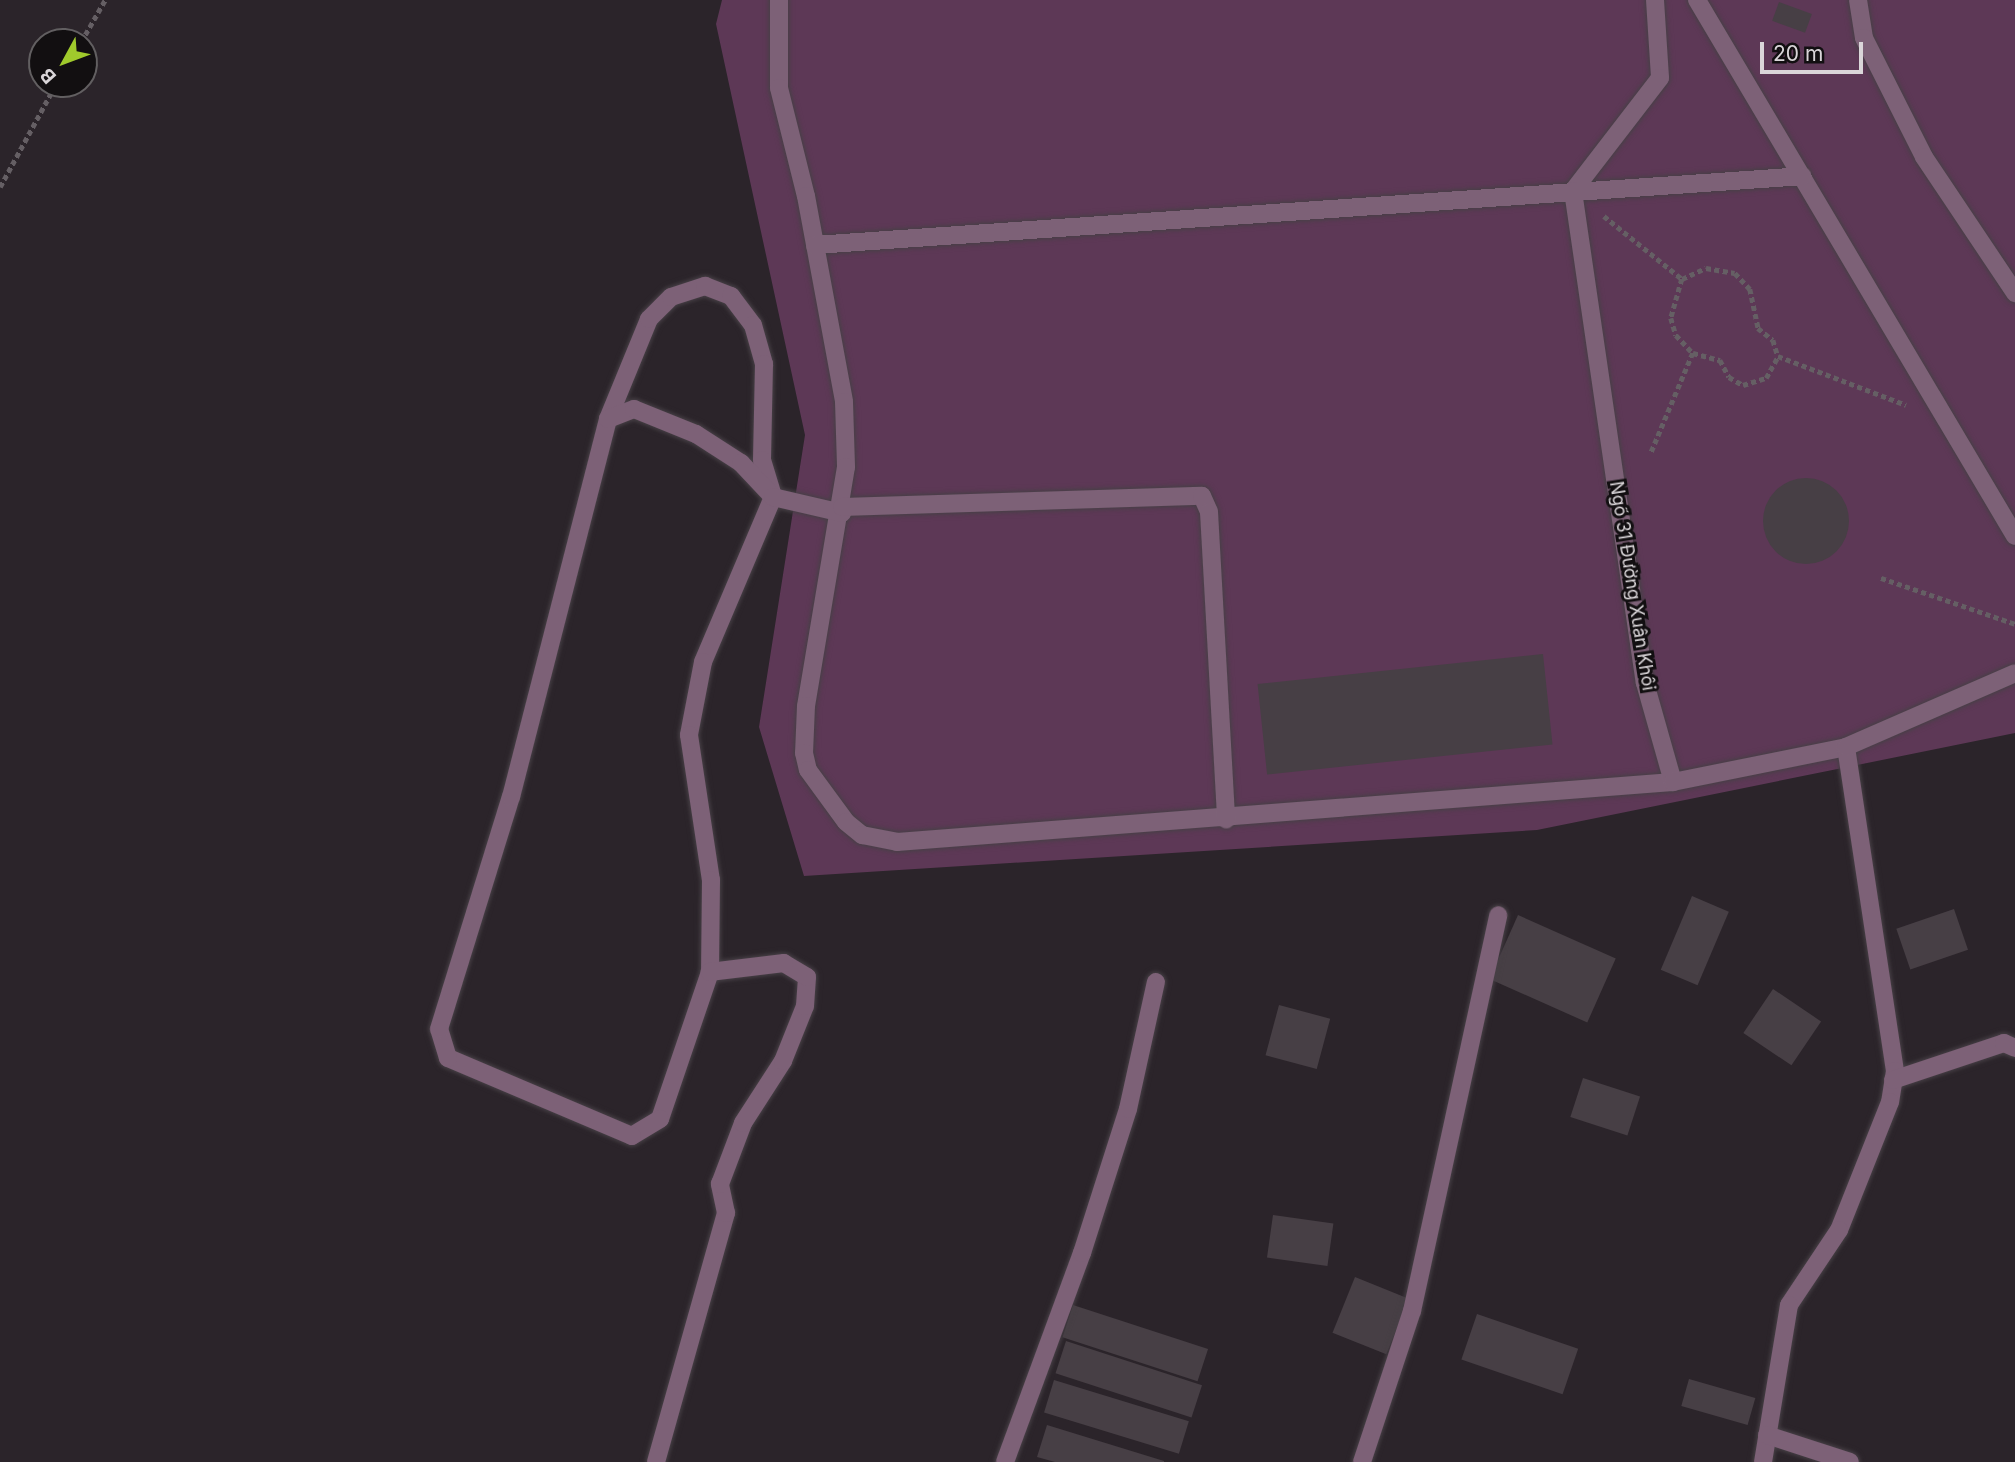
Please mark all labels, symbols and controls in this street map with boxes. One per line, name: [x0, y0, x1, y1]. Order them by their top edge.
north arrow: [28, 28, 98, 98]
scale bar: [1763, 28, 1866, 72]
text: 20 m: [1773, 41, 1823, 66]
text: B: [35, 64, 61, 88]
street label: Ngõ 31 Đường Xuân Khôi: [1605, 480, 1659, 692]

